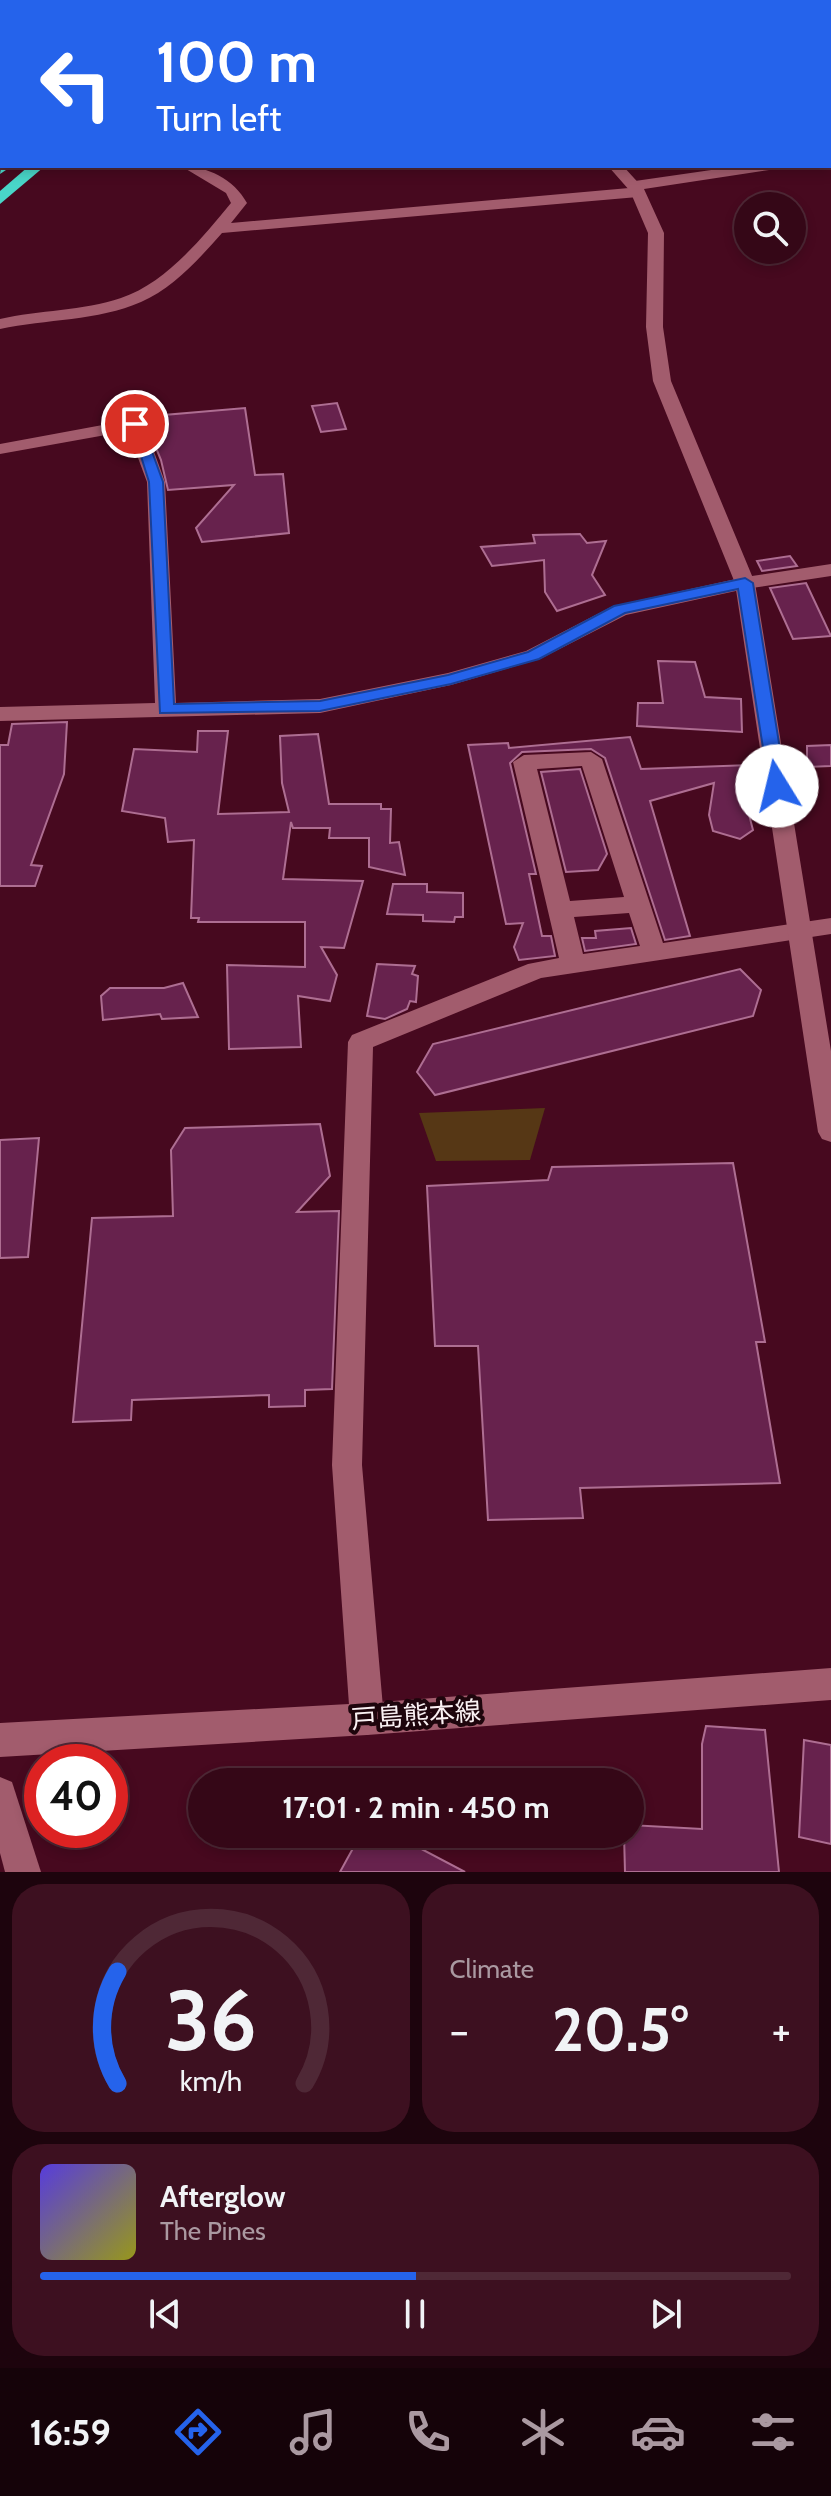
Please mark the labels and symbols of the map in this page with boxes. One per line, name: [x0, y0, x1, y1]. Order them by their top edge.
pin: [101, 390, 169, 458]
position arrow: [735, 744, 819, 828]
street label: 戸島熊本線: [350, 1695, 482, 1735]
speed limit sign: 40: [24, 1744, 128, 1848]

